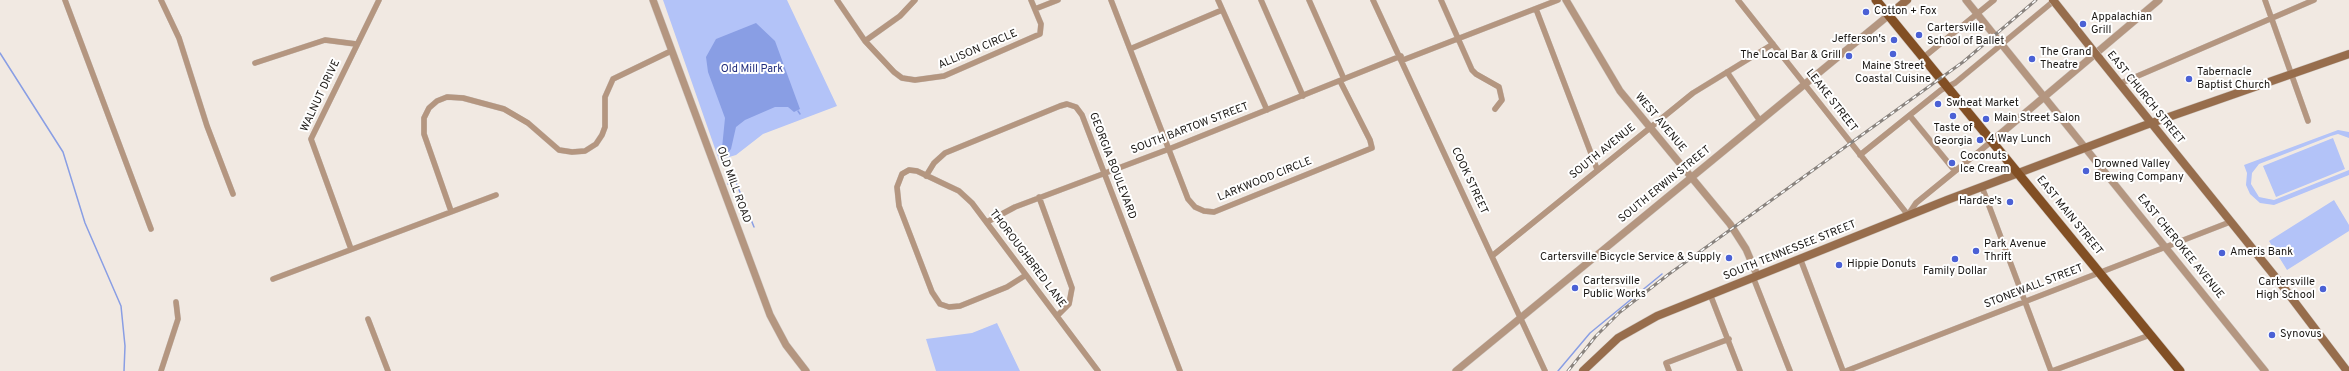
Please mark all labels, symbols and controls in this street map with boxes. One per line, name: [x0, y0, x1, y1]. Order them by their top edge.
place label: Cotton + Fox: [1874, 5, 1937, 19]
marker: Cotton + Fox: [1861, 7, 1871, 17]
place label: Appalachian Grill: [2091, 11, 2152, 37]
marker: Appalachian Grill: [2078, 19, 2088, 29]
place label: Cartersville School of Ballet: [1927, 22, 2004, 48]
street label: ALLISON CIRCLE: [936, 27, 1020, 73]
marker: Cartersville School of Ballet: [1914, 30, 1924, 40]
place label: Jefferson's: [1832, 33, 1886, 47]
marker: Jefferson's: [1889, 35, 1899, 45]
place label: The Grand Theatre: [2040, 46, 2091, 72]
place label: The Local Bar & Grill: [1740, 49, 1841, 63]
marker: Maine Street Coastal Cuisine: [1888, 49, 1898, 59]
street label: EAST CHURCH STREET: [2103, 49, 2187, 147]
marker: The Local Bar & Grill: [1844, 51, 1854, 61]
marker: The Grand Theatre: [2027, 54, 2037, 64]
street label: WALNUT DRIVE: [299, 58, 343, 134]
place label: Maine Street Coastal Cuisine: [1855, 60, 1931, 86]
park label: Old Mill Park: [721, 63, 783, 77]
place label: Tabernacle Baptist Church: [2197, 66, 2270, 92]
street label: LEAKE STREET: [1802, 67, 1860, 135]
marker: Tabernacle Baptist Church: [2184, 74, 2194, 84]
street label: WEST AVENUE: [1632, 91, 1688, 155]
place label: Swheat Market: [1946, 97, 2019, 111]
marker: Swheat Market: [1933, 99, 1943, 109]
street label: SOUTH BARTOW STREET: [1129, 100, 1251, 158]
street label: GEORGIA BOULEVARD: [1086, 111, 1138, 221]
marker: Taste of Georgia: [1948, 111, 1958, 121]
place label: Main Street Salon: [1994, 112, 2080, 126]
marker: Main Street Salon: [1981, 114, 1991, 124]
street label: SOUTH AVENUE: [1567, 121, 1639, 183]
place label: Taste of Georgia: [1934, 122, 1972, 148]
place label: 4 Way Lunch: [1988, 133, 2051, 147]
marker: 4 Way Lunch: [1975, 135, 1985, 145]
street label: SOUTH ERWIN STREET: [1616, 144, 1714, 226]
street label: OLD MILL ROAD: [713, 145, 753, 225]
street label: COOK STREET: [1448, 145, 1490, 217]
place label: Coconuts Ice Cream: [1960, 150, 2009, 176]
street label: LARKWOOD CIRCLE: [1216, 155, 1314, 205]
marker: Coconuts Ice Cream: [1947, 158, 1957, 168]
place label: Drowned Valley Brewing Company: [2094, 158, 2184, 184]
marker: Drowned Valley Brewing Company: [2081, 166, 2091, 176]
street label: EAST MAIN STREET: [2033, 174, 2105, 258]
street label: EAST CHEROKEE AVENUE: [2134, 192, 2226, 302]
place label: Hardee's: [1959, 195, 2002, 209]
marker: Hardee's: [2005, 197, 2015, 207]
street label: THOROUGHBRED LANE: [986, 207, 1068, 311]
street label: SOUTH TENNESSEE STREET: [1722, 218, 1858, 284]
place label: Park Avenue Thrift: [1984, 238, 2046, 264]
marker: Park Avenue Thrift: [1971, 246, 1981, 256]
place label: Ameris Bank: [2230, 246, 2293, 260]
marker: Ameris Bank: [2217, 248, 2227, 258]
place label: Cartersville Bicycle Service & Supply: [1540, 251, 1721, 265]
marker: Cartersville Bicycle Service & Supply: [1724, 253, 1734, 263]
marker: Family Dollar: [1950, 254, 1960, 264]
place label: Hippie Donuts: [1847, 258, 1916, 272]
marker: Hippie Donuts: [1834, 260, 1844, 270]
street label: STONEWALL STREET: [1983, 262, 2085, 312]
place label: Family Dollar: [1923, 265, 1987, 279]
place label: Cartersville Public Works: [1583, 275, 1646, 301]
place label: Cartersville High School: [2256, 276, 2315, 302]
marker: Cartersville Public Works: [1570, 283, 1580, 293]
marker: Cartersville High School: [2318, 284, 2328, 294]
place label: Synovus: [2280, 328, 2322, 342]
marker: Synovus: [2267, 330, 2277, 340]

